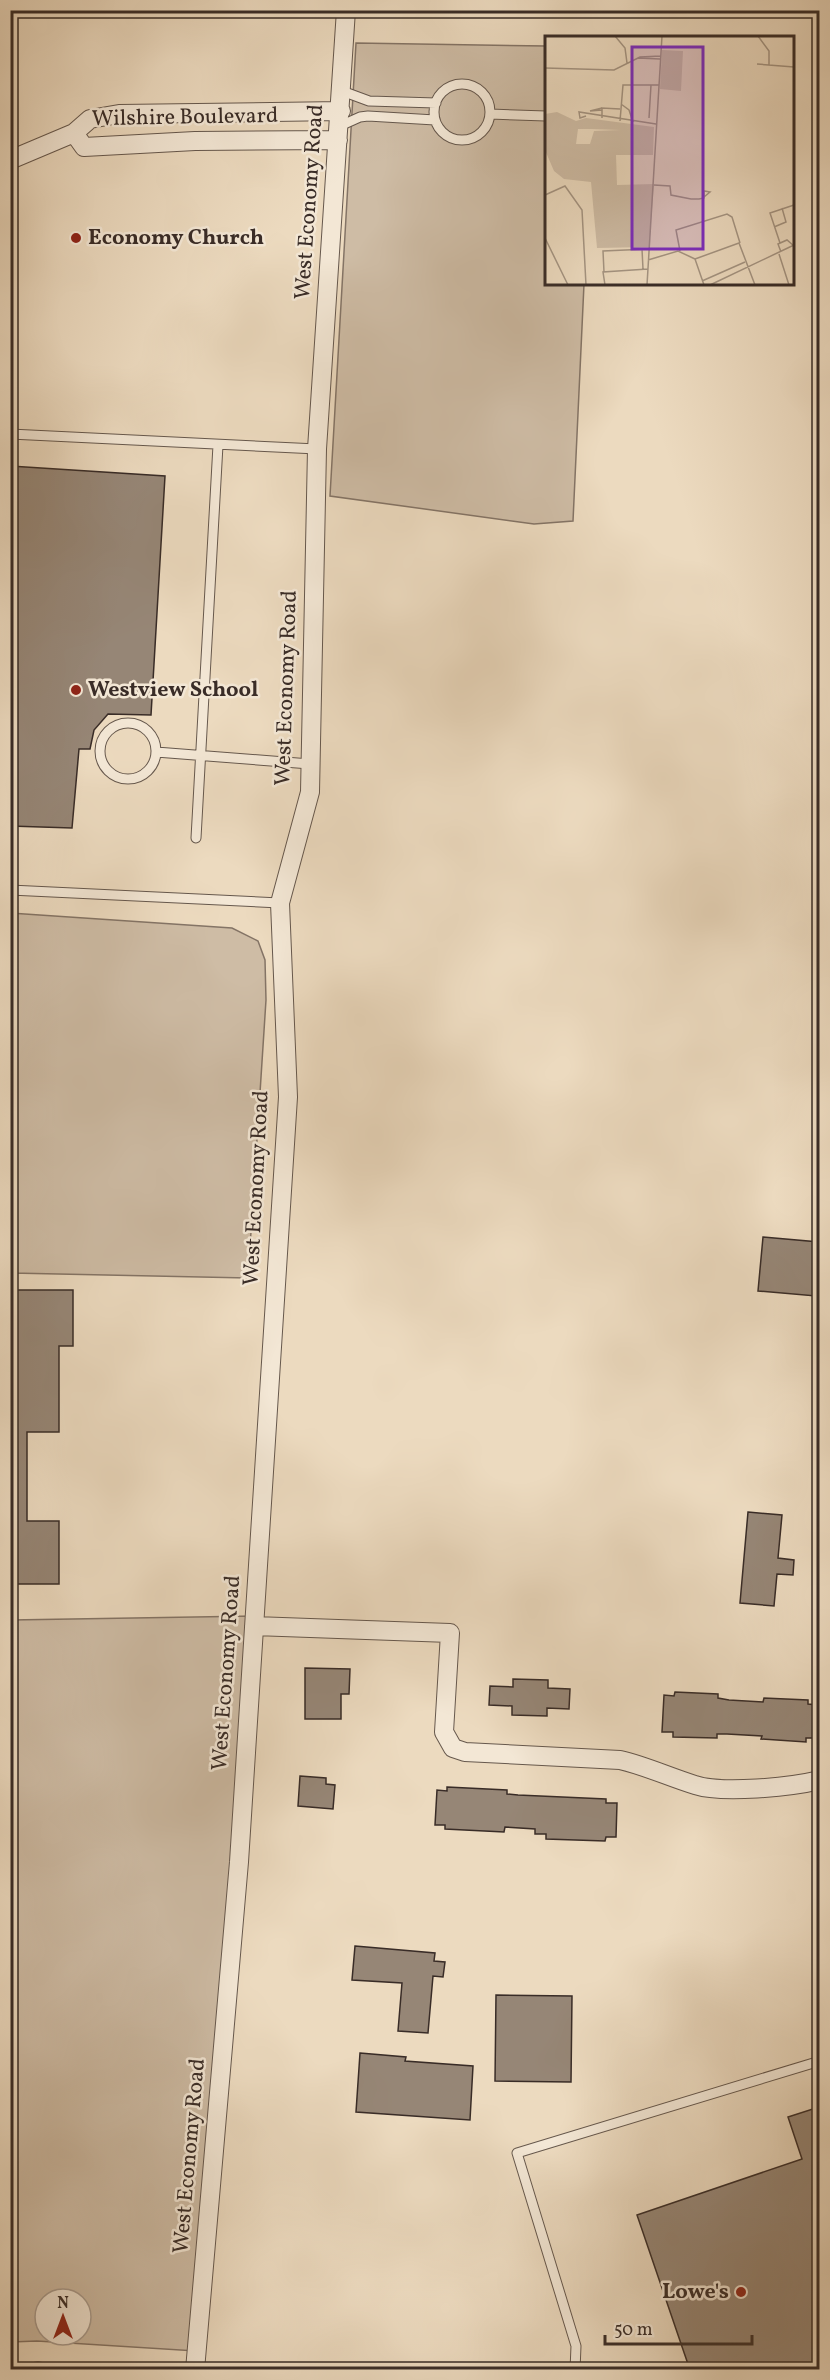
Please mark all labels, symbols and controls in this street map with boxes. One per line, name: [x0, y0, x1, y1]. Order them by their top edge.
inset map: [545, 36, 794, 285]
street label: Wilshire Boulevard: [91, 101, 279, 135]
street label: West Economy Road: [288, 103, 332, 301]
place label: Economy Church: [88, 223, 264, 254]
marker: Economy Church: [69, 231, 83, 245]
street label: West Economy Road: [268, 590, 306, 786]
place label: Westview School: [88, 675, 258, 706]
marker: Westview School: [69, 683, 83, 697]
street label: West Economy Road: [236, 1089, 278, 1287]
street label: West Economy Road: [205, 1574, 249, 1772]
street label: West Economy Road: [166, 2057, 214, 2255]
place label: Lowe's: [662, 2277, 729, 2308]
marker: Lowe's: [734, 2285, 748, 2299]
north arrow: [33, 2287, 93, 2347]
text: N: [57, 2293, 69, 2315]
scale bar: [605, 2308, 752, 2346]
text: 50 m: [614, 2318, 653, 2343]

